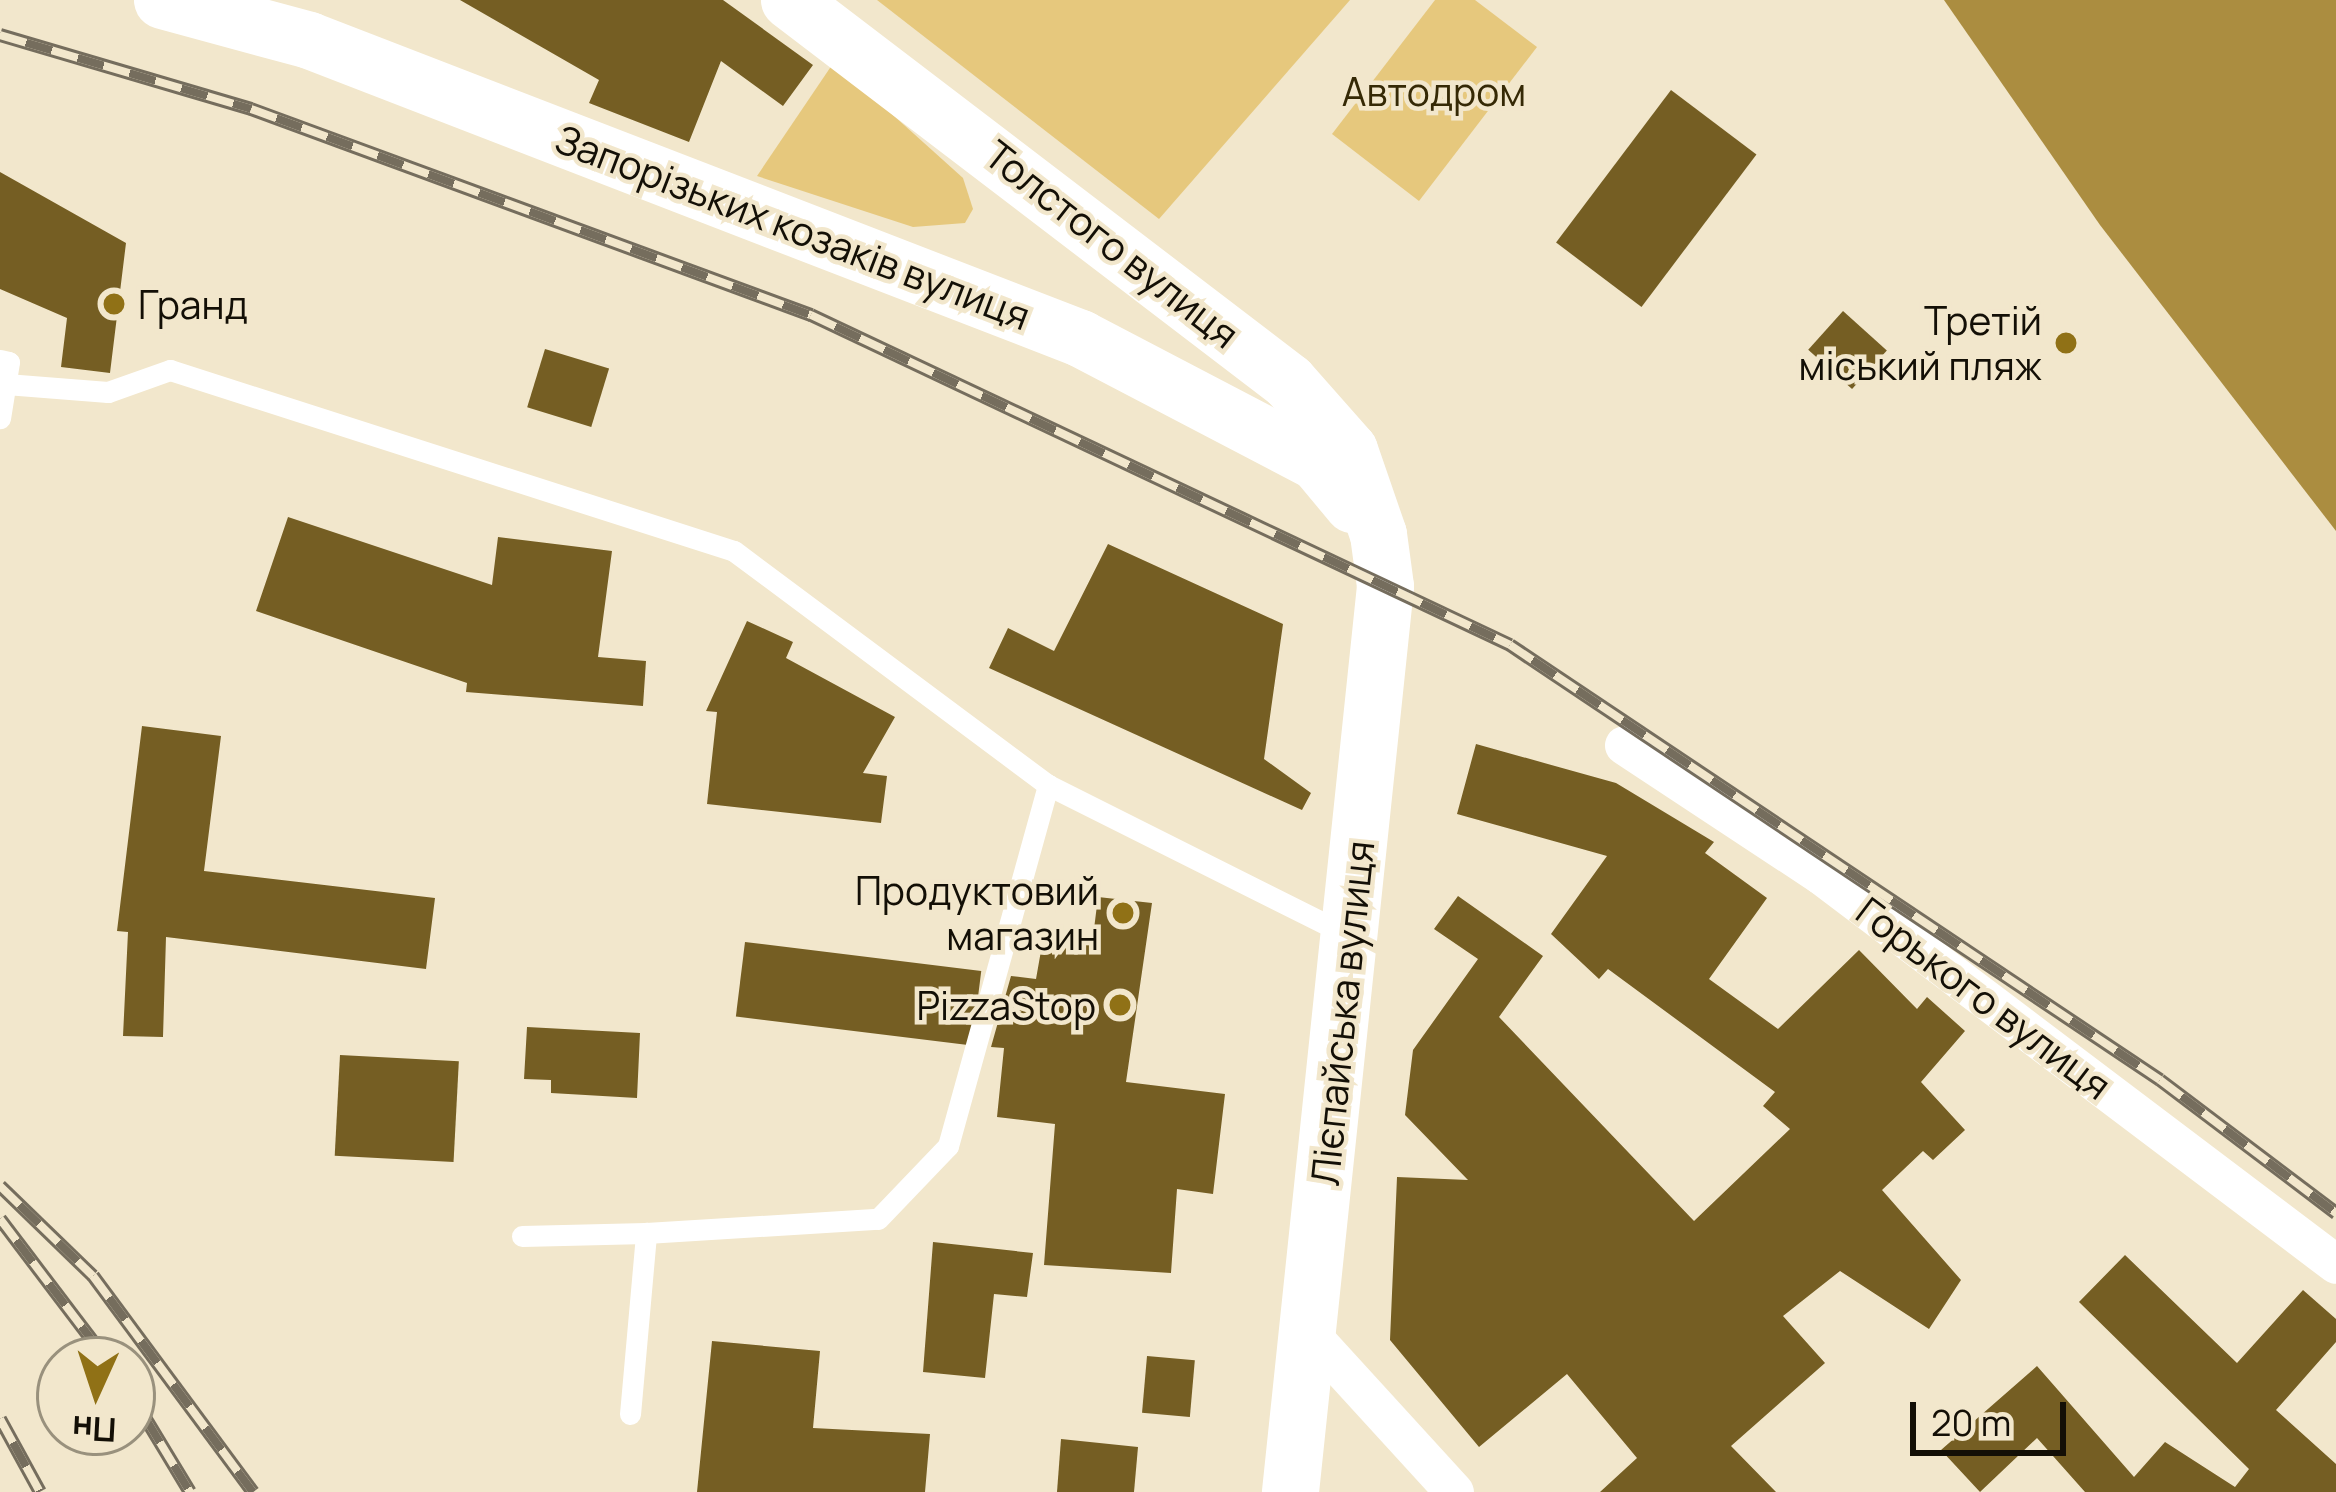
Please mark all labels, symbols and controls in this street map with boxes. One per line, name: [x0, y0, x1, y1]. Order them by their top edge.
park label: Автодром: [1342, 68, 1526, 114]
street label: Запорізьких козаків вулиця: [549, 115, 1037, 339]
street label: Толстого вулиця: [976, 131, 1248, 357]
place label: Гранд: [138, 281, 248, 327]
marker: Гранд: [101, 291, 127, 317]
place label: Третій міський пляж: [1799, 298, 2042, 389]
marker: Третій міський пляж: [2053, 330, 2079, 356]
street label: Лієпайська вулиця: [1301, 838, 1383, 1188]
place label: Продуктовий магазин: [855, 868, 1099, 959]
street label: Горького вулиця: [1848, 887, 2120, 1109]
marker: Продуктовий магазин: [1110, 900, 1136, 926]
place label: PizzaStop: [917, 982, 1096, 1028]
marker: PizzaStop: [1107, 992, 1133, 1018]
north arrow: [36, 1336, 156, 1456]
scale bar: [1916, 1378, 2072, 1452]
text: 20 m: [1931, 1398, 2011, 1447]
text: Пн: [71, 1406, 118, 1453]

